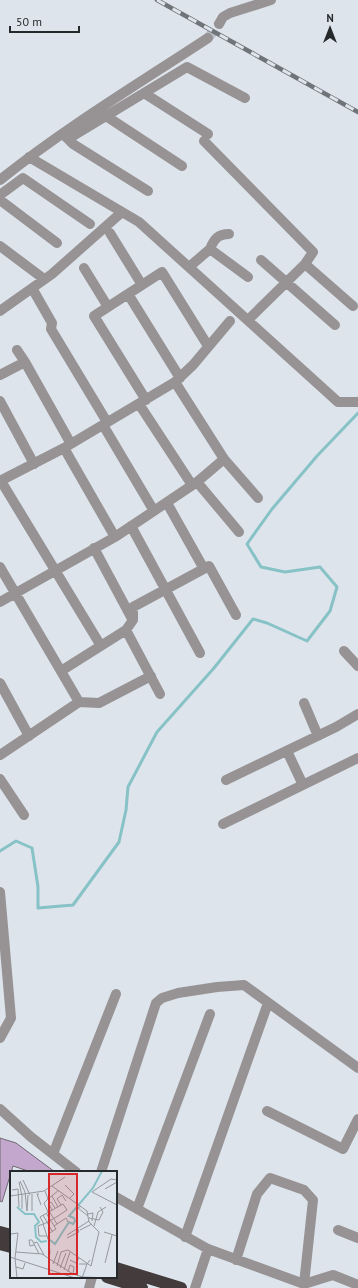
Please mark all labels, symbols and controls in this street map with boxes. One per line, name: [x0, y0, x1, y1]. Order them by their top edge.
scale bar: [10, 8, 79, 34]
north arrow: [310, 8, 350, 48]
text: N: [326, 11, 334, 25]
text: 50 m: [16, 14, 42, 29]
inset map: [10, 1171, 117, 1278]

